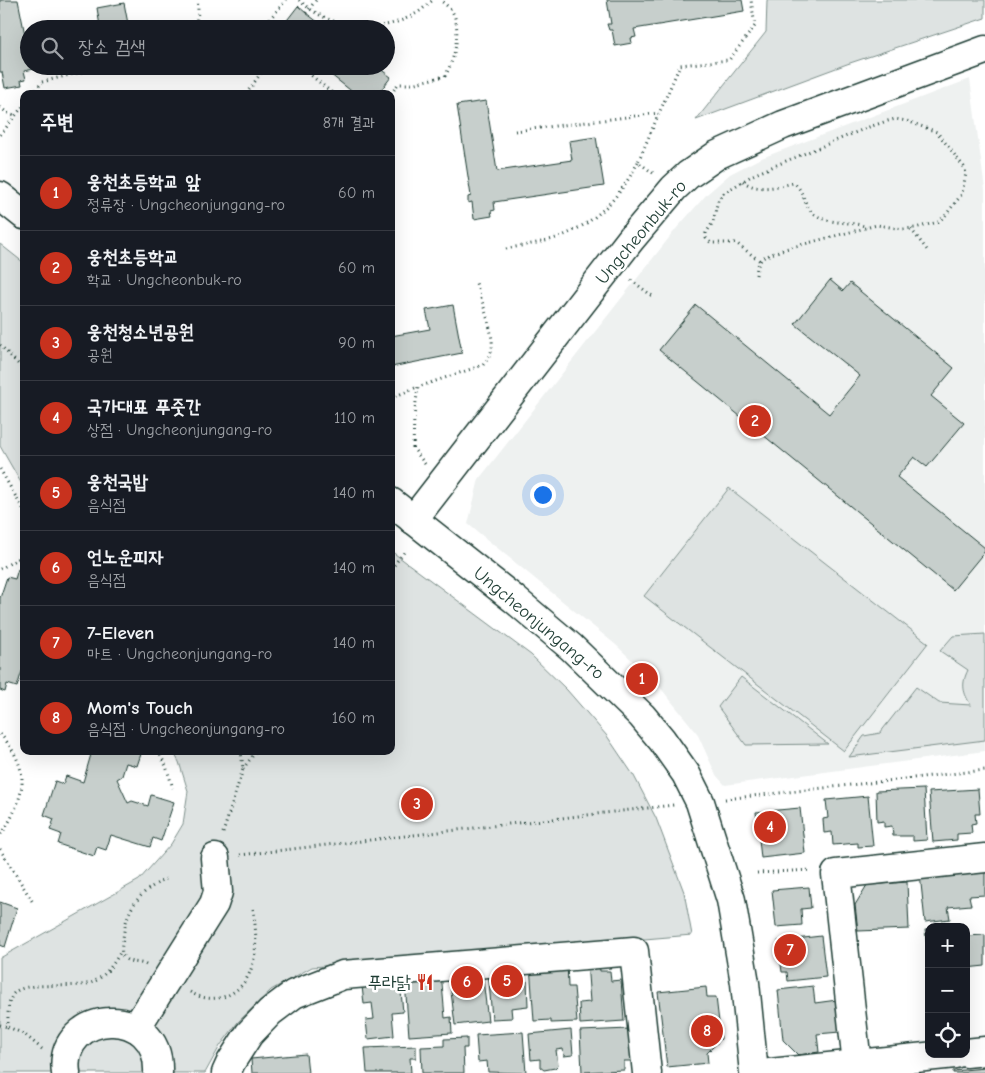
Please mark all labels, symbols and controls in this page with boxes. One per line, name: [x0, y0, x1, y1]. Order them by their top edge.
search box: [20, 20, 395, 75]
icon: search: [38, 34, 66, 62]
text: 장소 검색: [78, 36, 146, 58]
text: 주변: [40, 110, 74, 134]
text: 8개 결과: [323, 114, 375, 132]
text: 웅천초등학교 앞: [87, 171, 201, 193]
street label: Ungcheonbuk-ro: [592, 176, 691, 289]
text: 1: [53, 184, 59, 202]
text: 60 m: [338, 184, 375, 202]
text: 정류장 · Ungcheonjungang-ro: [87, 196, 285, 214]
text: 웅천초등학교: [87, 246, 179, 268]
text: 2: [52, 259, 60, 277]
text: 60 m: [338, 259, 375, 277]
text: 학교 · Ungcheonbuk-ro: [87, 271, 242, 289]
text: 웅천청소년공원: [87, 321, 194, 343]
text: 3: [52, 334, 60, 352]
text: 90 m: [338, 334, 375, 352]
text: 공원: [87, 346, 113, 364]
text: 국가대표 푸줏간: [87, 396, 201, 418]
pin: 2: [739, 402, 771, 440]
text: 4: [52, 409, 60, 427]
text: 110 m: [334, 409, 375, 427]
text: 상점 · Ungcheonjungang-ro: [87, 421, 272, 439]
text: 웅천국밥: [87, 471, 148, 493]
your location: [530, 482, 556, 508]
text: 5: [52, 484, 60, 502]
text: 140 m: [333, 484, 375, 502]
text: 음식점: [87, 496, 126, 514]
text: 언노운피자: [87, 546, 163, 568]
text: 6: [52, 559, 60, 577]
text: 140 m: [333, 559, 375, 577]
street label: Ungcheonjungang-ro: [469, 563, 608, 684]
text: 음식점: [87, 571, 126, 589]
text: 7-Eleven: [87, 622, 154, 644]
text: 7: [52, 634, 60, 652]
text: 140 m: [333, 634, 375, 652]
text: 마트 · Ungcheonjungang-ro: [87, 645, 272, 663]
pin: 1: [626, 660, 658, 698]
text: Mom's Touch: [87, 697, 193, 719]
text: 8: [52, 709, 60, 727]
text: 160 m: [332, 709, 375, 727]
text: 음식점 · Ungcheonjungang-ro: [87, 720, 285, 738]
pin: 3: [401, 785, 433, 823]
pin: 4: [754, 808, 786, 846]
map controls: [925, 923, 970, 1058]
button: +: [925, 923, 970, 968]
pin: 7: [774, 931, 806, 969]
pin: 5: [491, 962, 523, 1000]
pin: 6: [451, 963, 483, 1001]
button: −: [925, 968, 970, 1013]
place label: 푸라닭: [368, 972, 412, 993]
restaurant icon: 푸라닭: [415, 972, 435, 992]
pin: 8: [691, 1012, 723, 1050]
button: locate: [925, 1013, 970, 1058]

